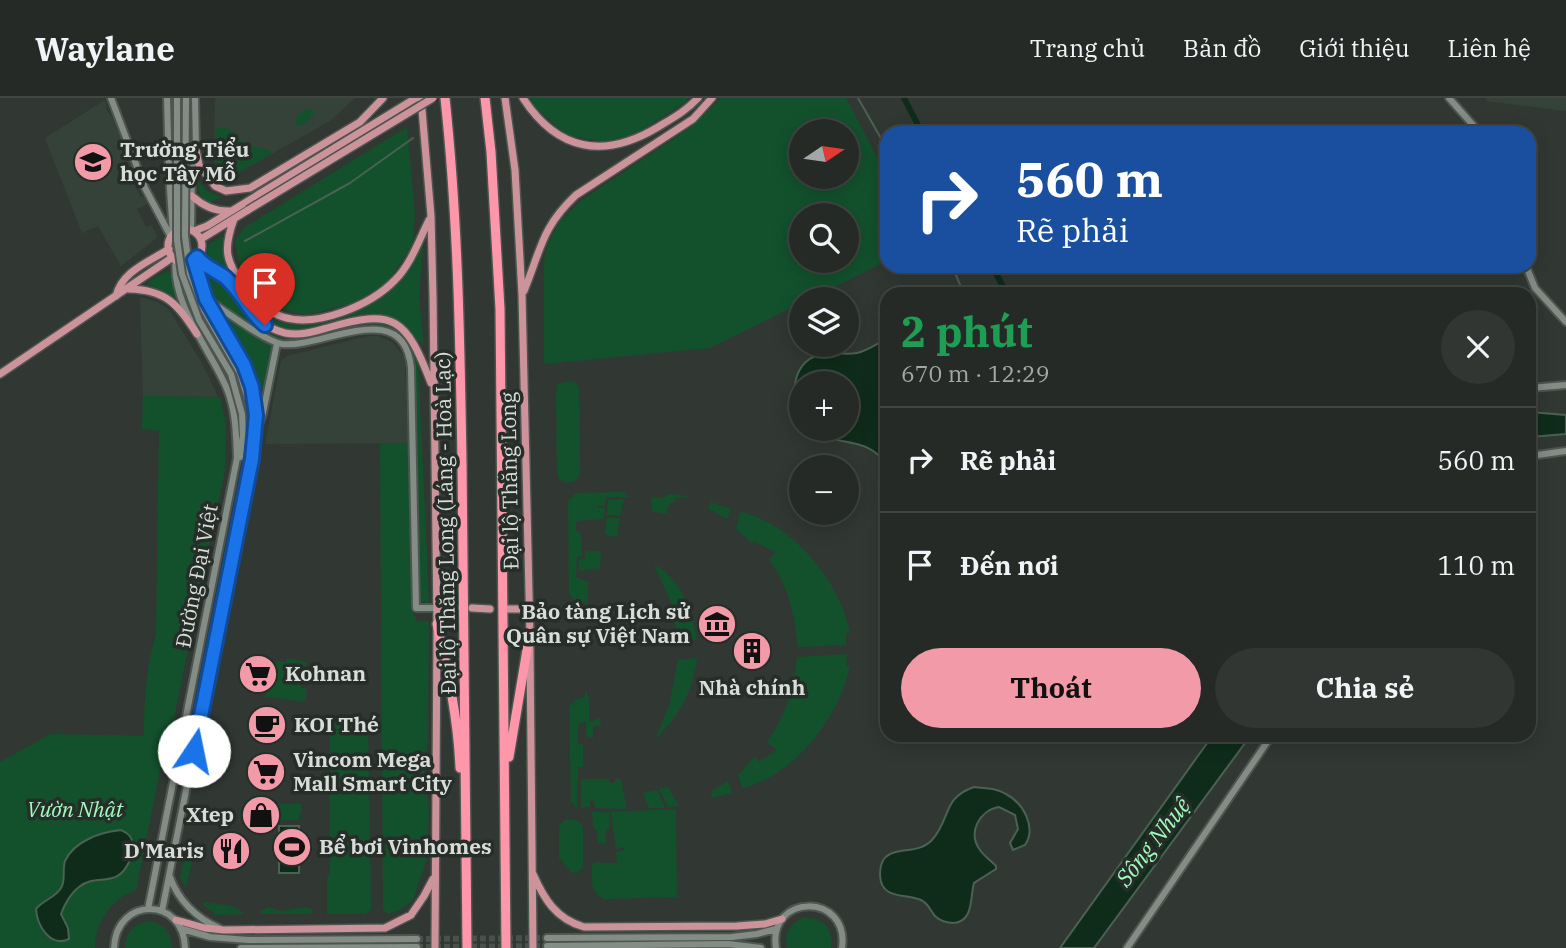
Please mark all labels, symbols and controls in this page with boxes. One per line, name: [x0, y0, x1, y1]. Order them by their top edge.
text: Waylane: [35, 27, 175, 70]
text: Trang chủ: [1030, 32, 1145, 64]
text: Bản đồ: [1183, 32, 1261, 64]
text: Giới thiệu: [1299, 32, 1410, 64]
text: Liên hệ: [1448, 32, 1531, 64]
north arrow: [789, 119, 859, 189]
map controls: [789, 119, 859, 525]
place label: Trường Tiểu học Tây Mỗ: [120, 135, 250, 187]
school or university icon: Trường Tiểu học Tây Mỗ: [72, 141, 114, 183]
text: 560 m: [1016, 147, 1163, 210]
icon: right: [901, 154, 992, 245]
button: search: [789, 203, 859, 273]
text: Rẽ phải: [1016, 209, 1129, 251]
pin: [235, 253, 295, 325]
icon: arrive: [246, 264, 284, 302]
button: layers: [789, 287, 859, 357]
text: 2 phút: [901, 304, 1033, 359]
button: close: [1441, 310, 1515, 384]
street label: Đại lộ Thăng Long (Láng - Hoà Lạc): [428, 351, 462, 695]
text: 670 m · 12:29: [901, 358, 1050, 388]
button: +: [789, 371, 859, 441]
street label: Đại lộ Thăng Long: [493, 391, 525, 570]
icon: right: [901, 441, 939, 479]
text: Rẽ phải: [960, 443, 1056, 477]
text: 560 m: [1437, 443, 1515, 477]
button: −: [789, 455, 859, 525]
street label: Đường Đại Việt: [168, 501, 224, 650]
icon: arrive: [901, 546, 939, 584]
text: Đến nơi: [960, 548, 1059, 582]
text: 110 m: [1437, 548, 1515, 582]
place label: Bảo tàng Lịch sử Quân sự Việt Nam: [506, 597, 690, 649]
museum icon: Bảo tàng Lịch sử Quân sự Việt Nam: [696, 603, 738, 645]
building icon: Nhà chính: [731, 630, 773, 672]
button: Thoát: [901, 648, 1201, 728]
button: Chia sẻ: [1215, 648, 1515, 728]
supermarket icon: Kohnan: [237, 653, 279, 695]
place label: Kohnan: [285, 659, 366, 687]
place label: Nhà chính: [699, 673, 806, 701]
cafe icon: KOI Thé: [246, 704, 288, 746]
place label: KOI Thé: [294, 710, 379, 738]
position arrow: [157, 714, 231, 788]
place label: Vincom Mega Mall Smart City: [293, 745, 452, 797]
supermarket icon: Vincom Mega Mall Smart City: [245, 751, 287, 793]
water label: Sông Nhuệ: [1107, 790, 1197, 893]
shop icon: Xtep: [240, 794, 282, 836]
park label: Vườn Nhật: [27, 795, 124, 823]
place label: Xtep: [186, 800, 234, 828]
sports icon: Bể bơi Vinhomes: [271, 826, 313, 868]
restaurant icon: D'Maris: [210, 830, 252, 872]
place label: Bể bơi Vinhomes: [319, 832, 492, 860]
place label: D'Maris: [124, 836, 204, 864]

